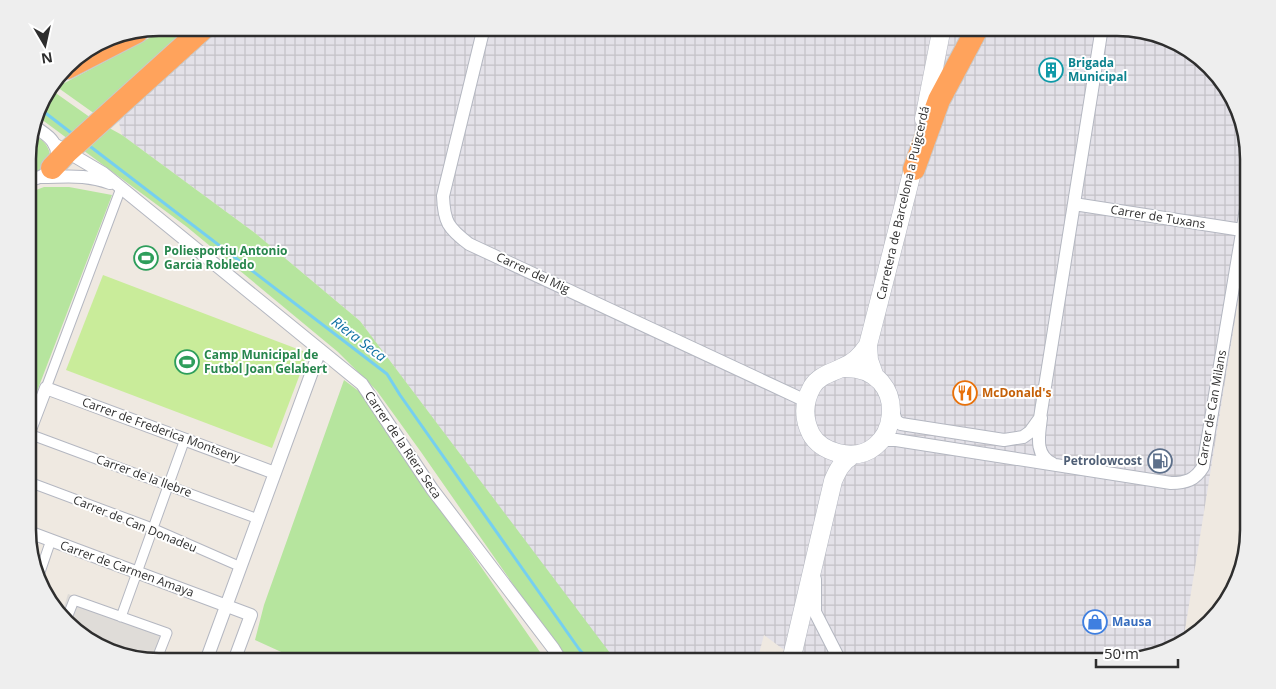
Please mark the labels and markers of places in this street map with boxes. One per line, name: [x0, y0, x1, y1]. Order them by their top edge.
place label: Brigada Municipal: [1068, 54, 1127, 85]
building icon: Brigada Municipal: [1038, 57, 1064, 83]
place label: Poliesportiu Antonio Garcia Robledo: [164, 242, 287, 273]
sports icon: Poliesportiu Antonio Garcia Robledo: [133, 245, 159, 271]
place label: Camp Municipal de Futbol Joan Gelabert: [204, 346, 327, 377]
sports icon: Camp Municipal de Futbol Joan Gelabert: [174, 349, 200, 375]
restaurant icon: McDonald's: [952, 380, 978, 406]
place label: McDonald's: [982, 384, 1051, 401]
fuel station icon: Petrolowcost: [1147, 448, 1173, 474]
place label: Petrolowcost: [1063, 452, 1142, 469]
shop icon: Mausa: [1082, 609, 1108, 635]
place label: Mausa: [1112, 613, 1152, 630]

